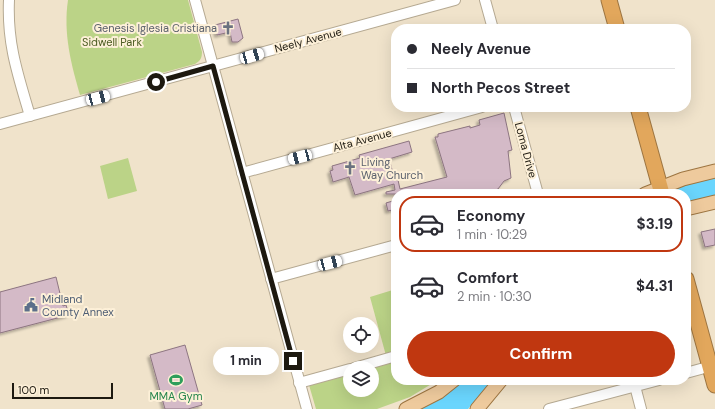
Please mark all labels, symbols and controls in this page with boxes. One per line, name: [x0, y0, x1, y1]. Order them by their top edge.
church icon: Genesis Iglesia Cristiana: [220, 20, 236, 36]
place label: Genesis Iglesia Cristiana: [94, 21, 217, 35]
street label: Neely Avenue: [273, 24, 343, 56]
park label: Sidwell Park: [82, 35, 142, 49]
text: Neely Avenue: [431, 39, 531, 59]
car: [239, 47, 265, 65]
route start: [147, 73, 165, 91]
text: North Pecos Street: [431, 78, 570, 98]
car: [85, 89, 111, 107]
street label: Loma Drive: [512, 121, 540, 179]
street label: Alta Avenue: [331, 125, 393, 155]
car: [287, 148, 313, 166]
place label: Living Way Church: [361, 155, 423, 182]
church icon: Living Way Church: [342, 160, 358, 176]
icon: car: [409, 206, 445, 242]
text: Economy: [457, 206, 525, 226]
text: $3.19: [637, 214, 673, 234]
text: 1 min · 10:29: [457, 226, 527, 243]
car: [317, 254, 343, 272]
icon: car: [409, 268, 445, 304]
text: Comfort: [457, 268, 518, 288]
text: $4.31: [636, 276, 673, 296]
text: 2 min · 10:30: [457, 288, 532, 305]
place label: Midland County Annex: [42, 292, 114, 319]
public building icon: Midland County Annex: [23, 297, 39, 313]
map controls: [343, 317, 379, 397]
button: locate: [343, 317, 379, 353]
button: Confirm: [407, 331, 675, 377]
callout: 1 min: [213, 347, 279, 375]
text: 1 min: [230, 352, 262, 369]
route end: [284, 352, 302, 370]
button: layers: [343, 361, 379, 397]
sports icon: MMA Gym: [168, 372, 184, 388]
scale bar: [12, 381, 113, 400]
text: 100 m: [18, 383, 49, 397]
place label: MMA Gym: [150, 389, 203, 403]

